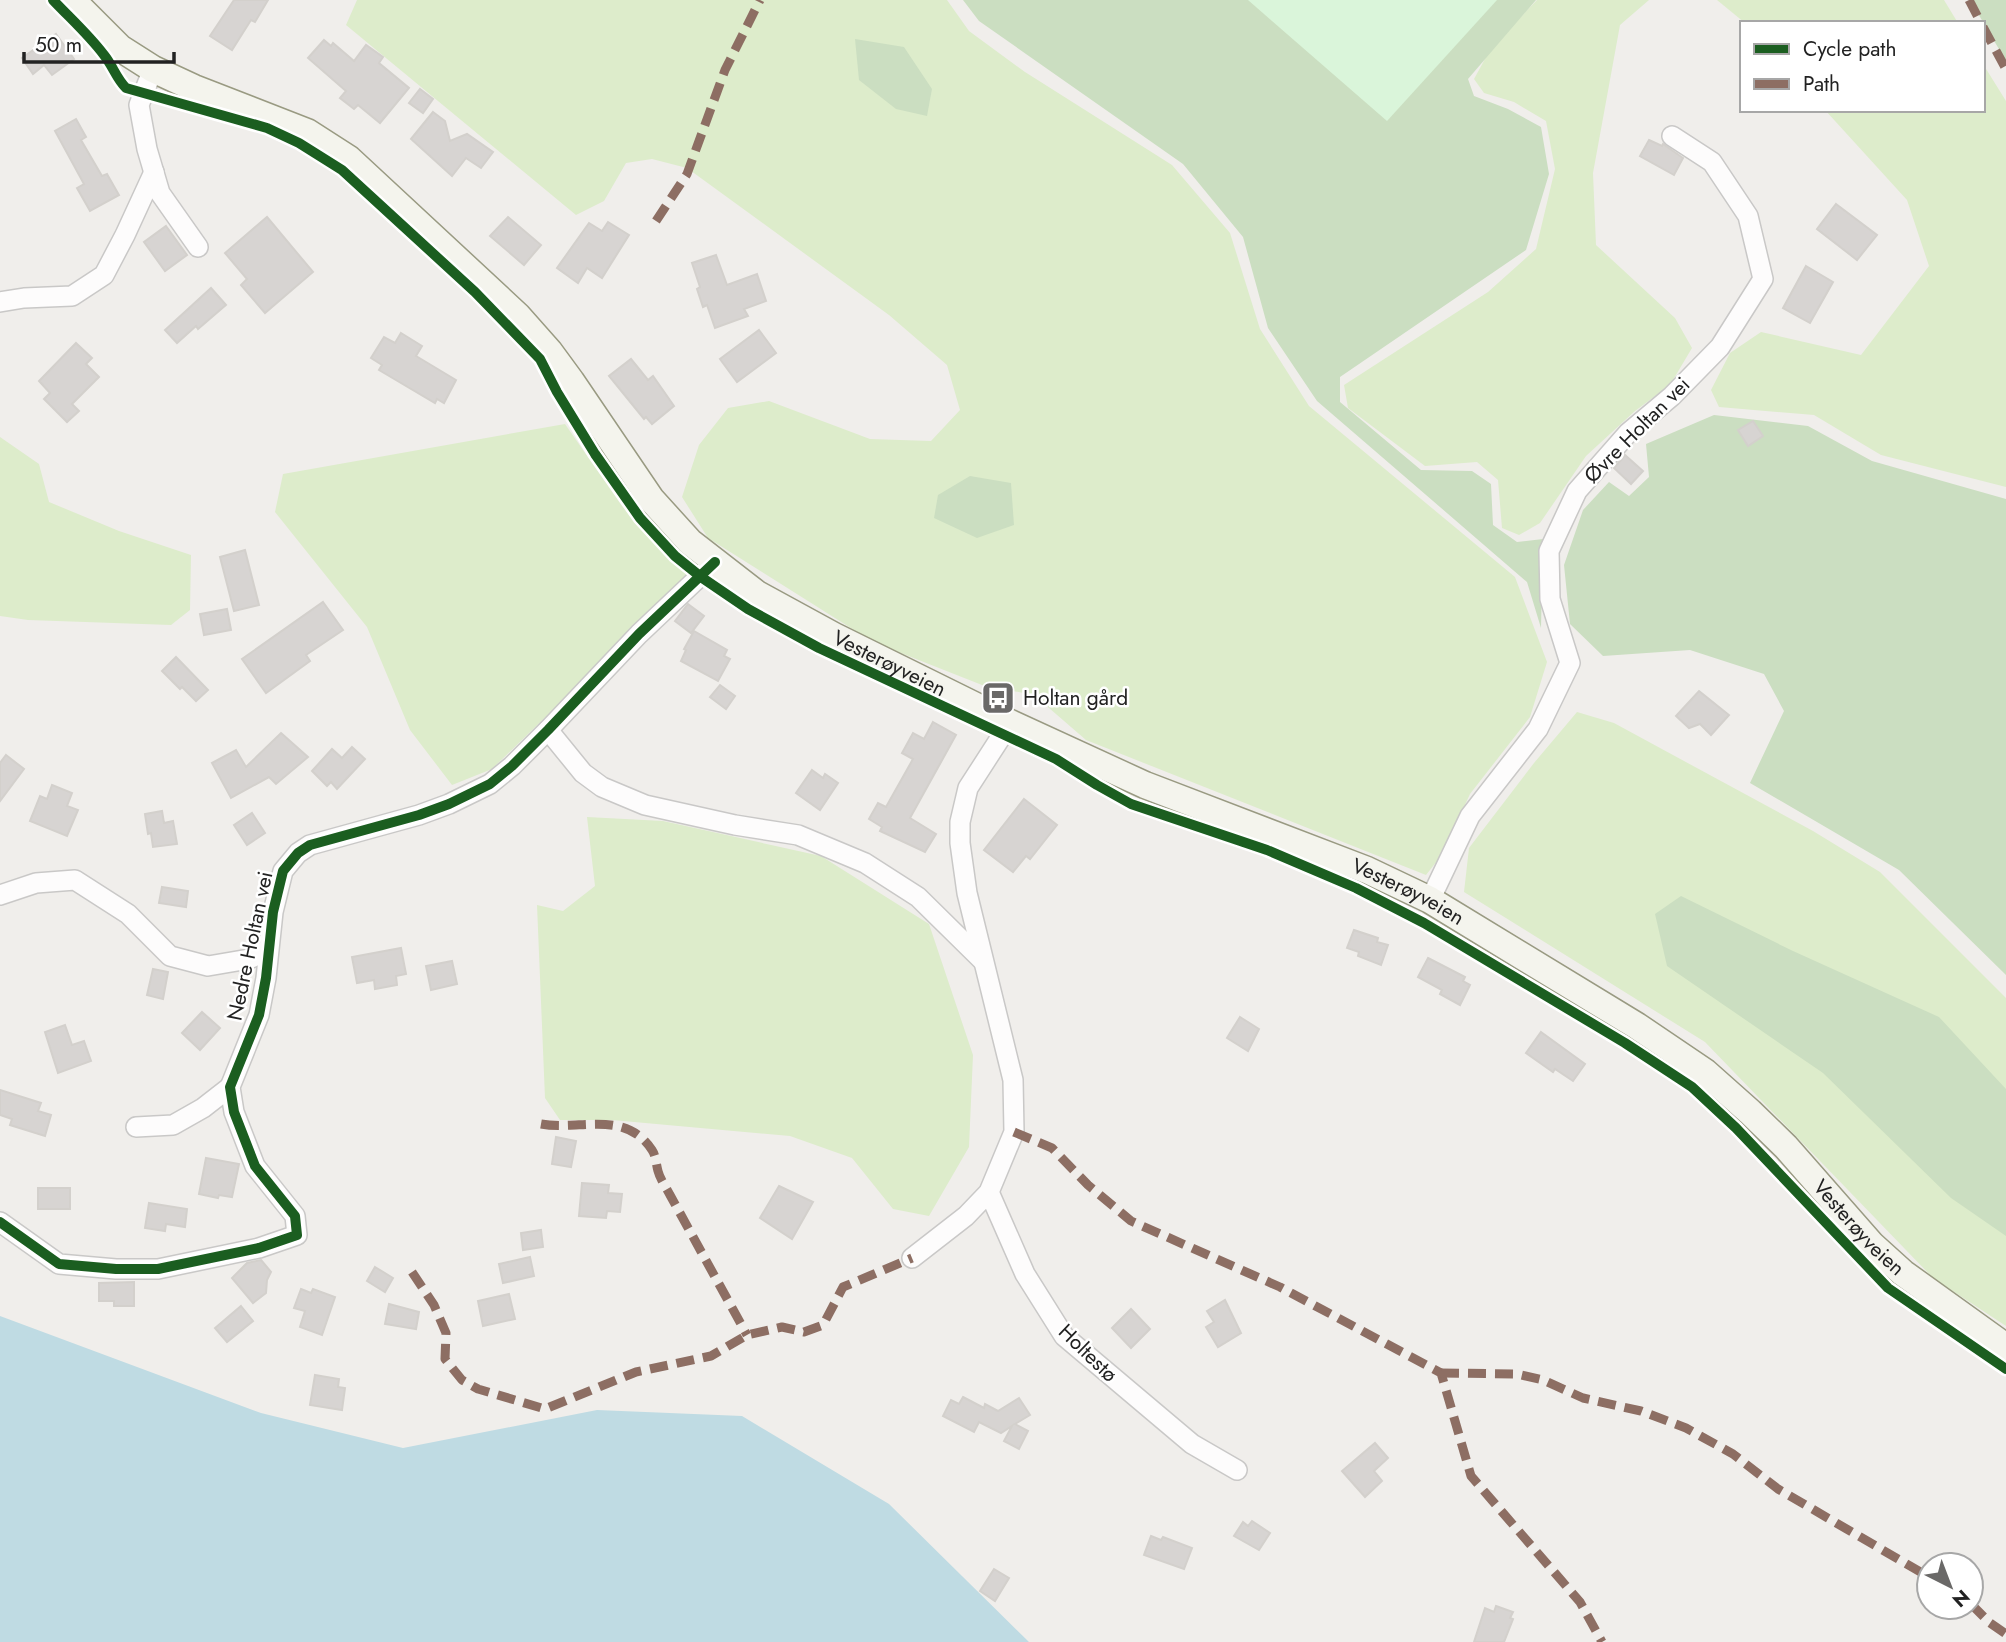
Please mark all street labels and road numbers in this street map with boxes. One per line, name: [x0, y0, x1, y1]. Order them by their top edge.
street label: Øvre Holtan vei: [1577, 370, 1697, 490]
street label: Vesterøyveien: [828, 623, 951, 704]
street label: Vesterøyveien: [1348, 851, 1470, 932]
street label: Nedre Holtan vei: [220, 869, 280, 1023]
street label: Vesterøyveien: [1806, 1173, 1911, 1283]
street label: Holtestø: [1052, 1317, 1124, 1389]

